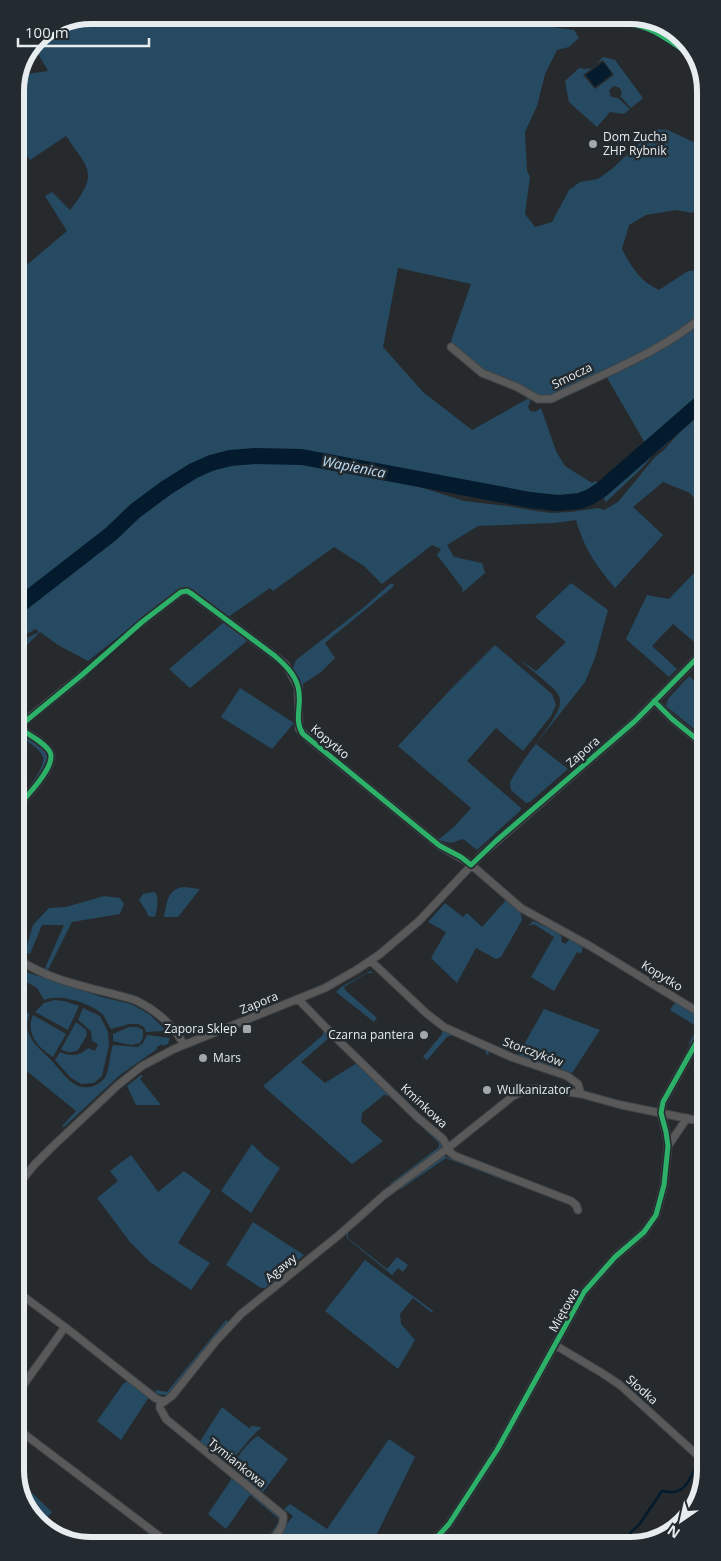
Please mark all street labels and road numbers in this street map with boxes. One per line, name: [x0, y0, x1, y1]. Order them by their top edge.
street label: Smocza: [549, 358, 595, 393]
street label: Kopytko: [307, 720, 353, 763]
street label: Zapora: [562, 732, 603, 771]
street label: Kopytko: [638, 956, 686, 995]
street label: Zapora: [237, 987, 280, 1018]
street label: Storczyków: [501, 1033, 566, 1071]
street label: Kminkowa: [397, 1080, 451, 1132]
street label: Agawy: [261, 1249, 301, 1286]
street label: Miętowa: [544, 1285, 583, 1335]
street label: Słodka: [623, 1371, 662, 1408]
street label: Tymiankowa: [205, 1434, 270, 1491]

